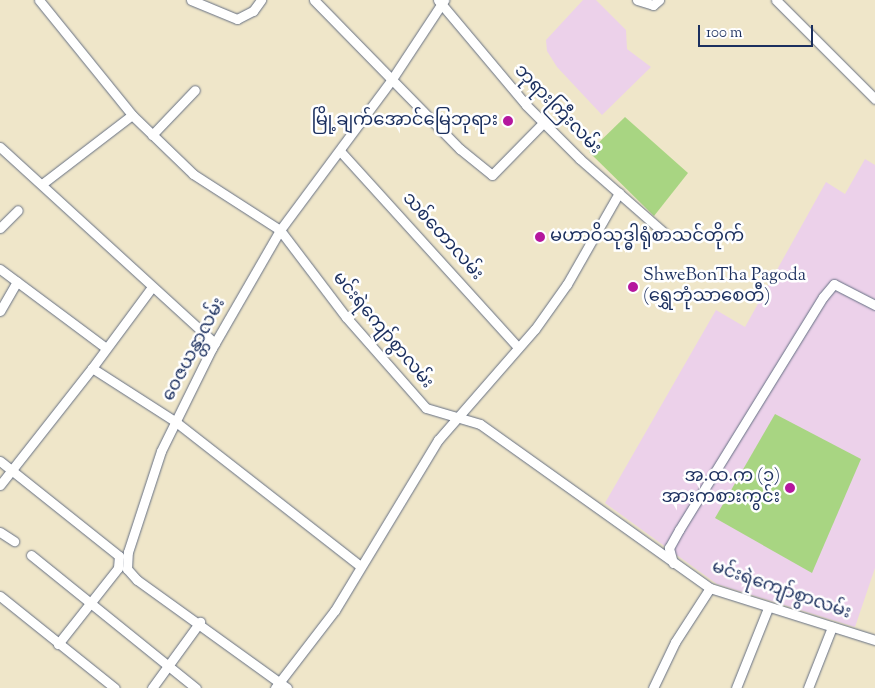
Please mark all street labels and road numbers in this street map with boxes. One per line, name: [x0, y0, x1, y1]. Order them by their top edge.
street label: ဘုရားကြီးလမ်း: [509, 61, 605, 159]
street label: သစ်တောလမ်း: [397, 189, 487, 285]
street label: မင်းရဲကျော်စွာလမ်း: [327, 268, 437, 394]
street label: ဝေဇယန္တာလမ်း: [159, 295, 231, 405]
street label: မင်းရဲကျော်စွာလမ်း: [709, 557, 853, 625]

